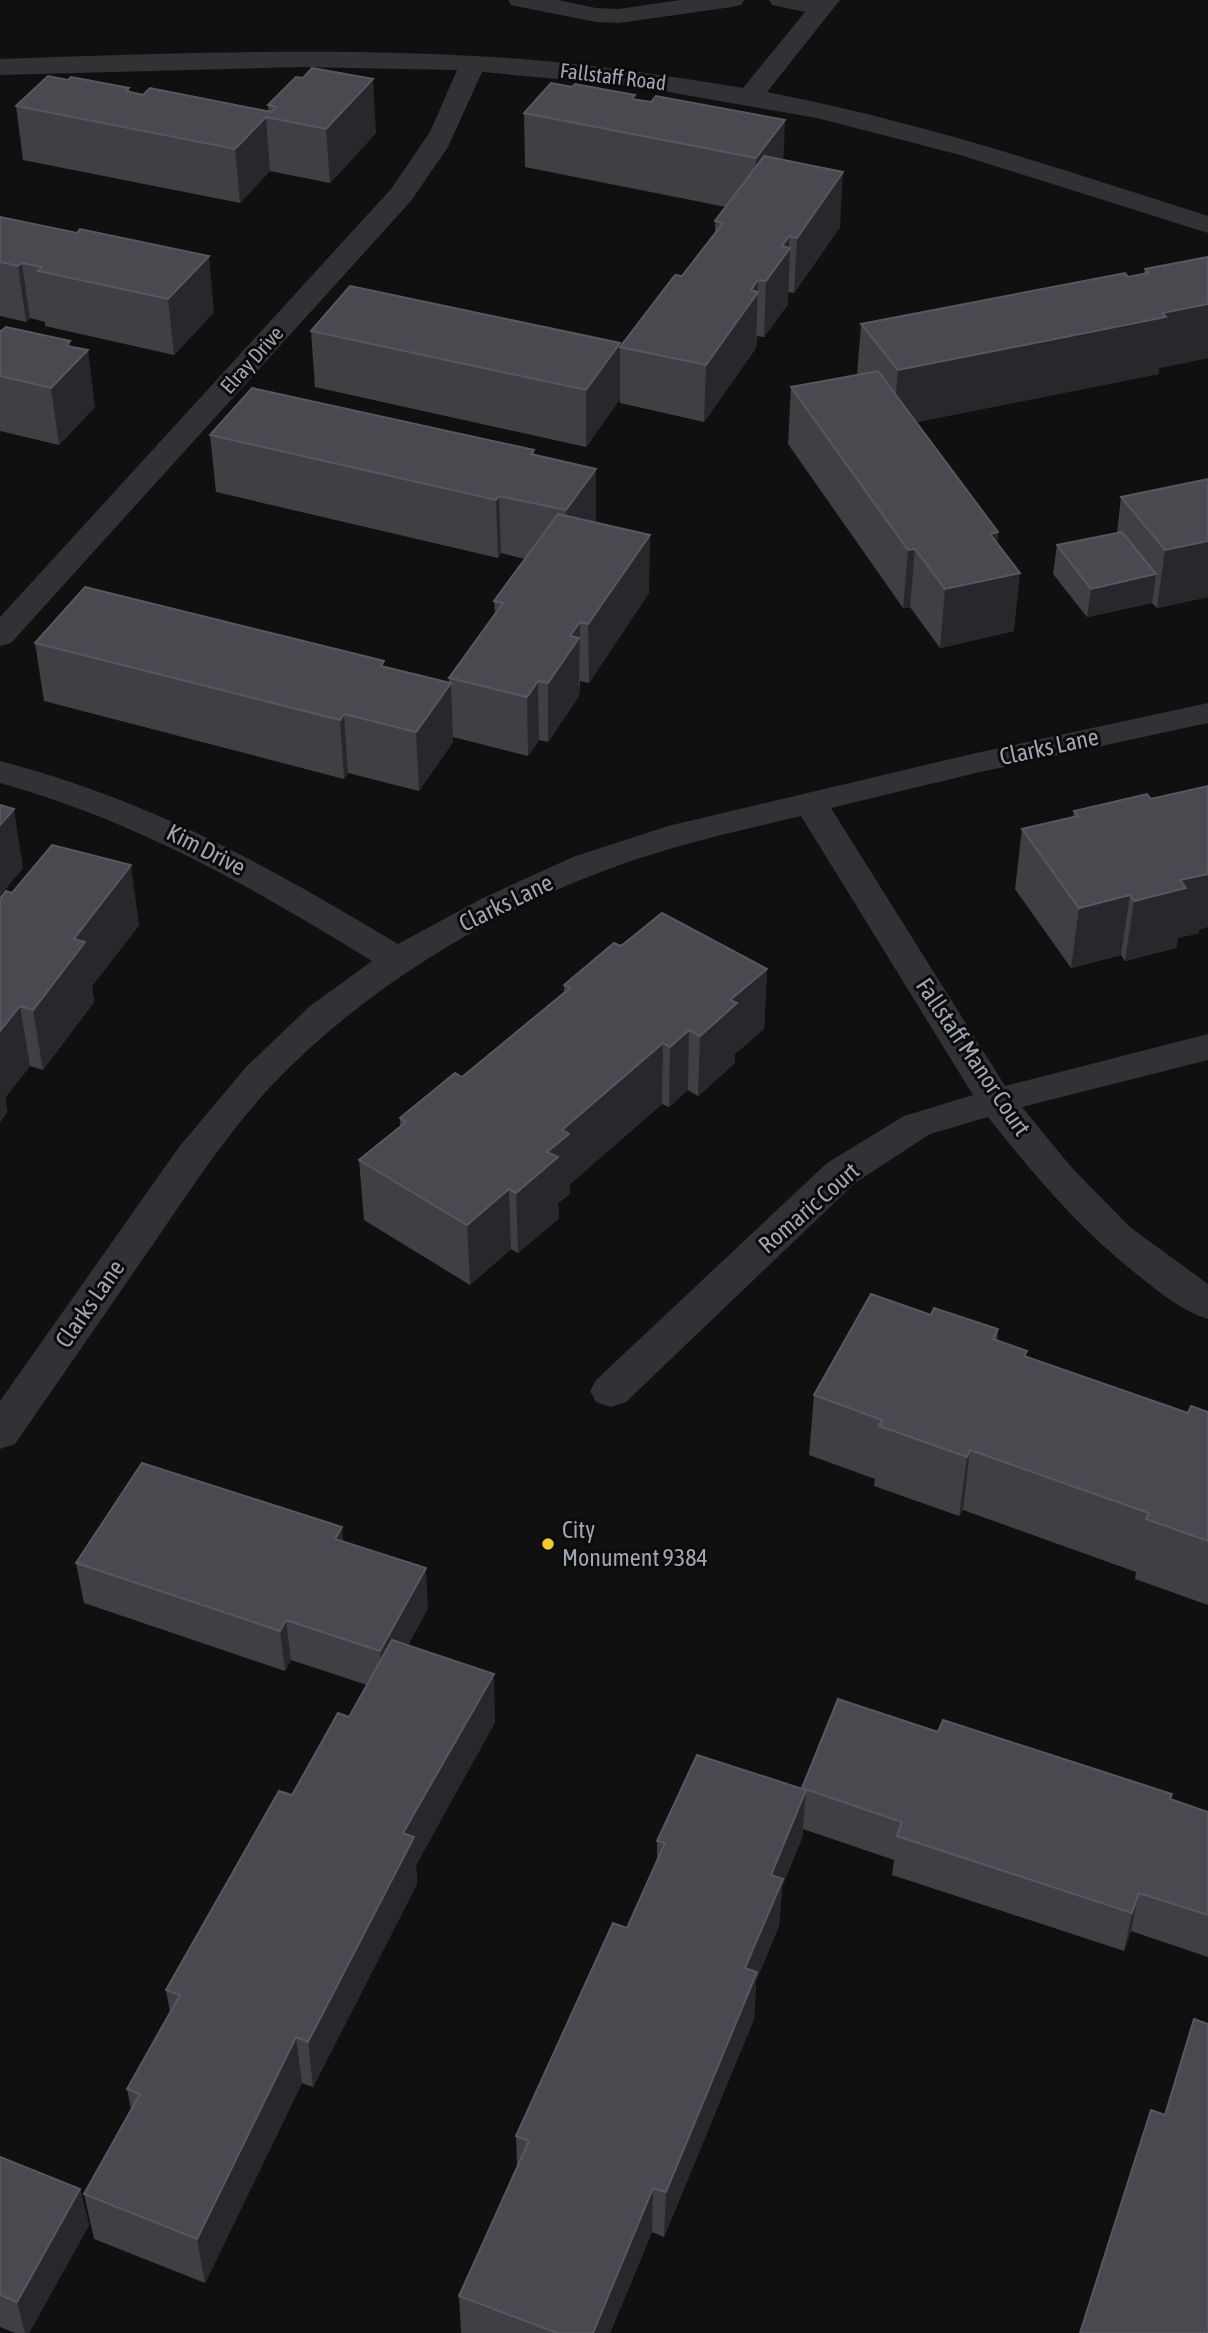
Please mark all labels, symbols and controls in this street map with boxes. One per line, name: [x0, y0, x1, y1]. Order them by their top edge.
street label: Fallstaff Road: [559, 58, 667, 94]
street label: Elray Drive: [215, 321, 288, 398]
street label: Clarks Lane: [997, 723, 1101, 770]
street label: Kim Drive: [162, 818, 250, 881]
street label: Clarks Lane: [455, 868, 557, 937]
street label: Fallstaff Manor Court: [911, 973, 1036, 1141]
street label: Romaric Court: [753, 1157, 864, 1258]
street label: Clarks Lane: [50, 1255, 130, 1353]
place label: City Monument 9384: [562, 1516, 708, 1571]
marker: City Monument 9384: [540, 1536, 556, 1552]

